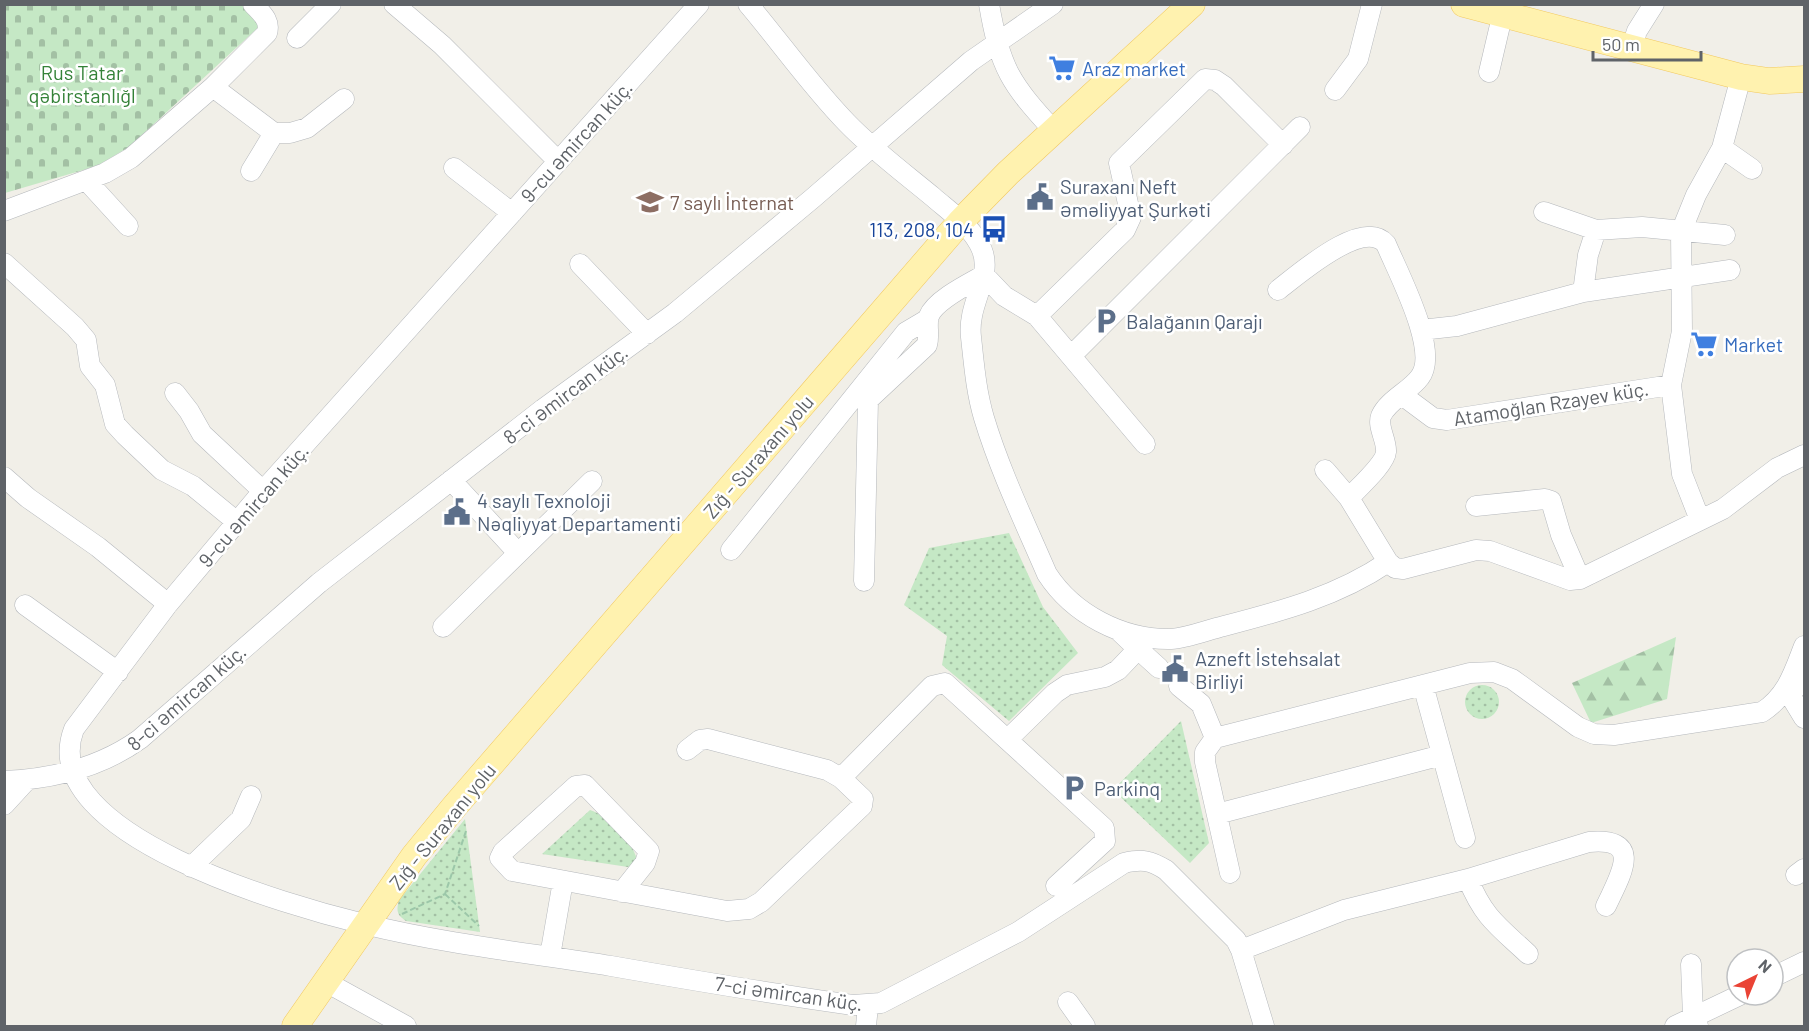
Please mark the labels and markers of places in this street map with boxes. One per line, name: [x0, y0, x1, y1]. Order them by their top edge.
supermarket icon: Araz market: [1047, 53, 1077, 83]
place label: Araz market: [1082, 56, 1186, 80]
place label: Suraxanı Neft Əməliyyat Şurkəti: [1060, 174, 1211, 221]
public building icon: Suraxanı Neft Əməliyyat Şurkəti: [1025, 182, 1055, 212]
school or university icon: 7 saylı İnternat: [635, 187, 665, 217]
place label: 7 saylı İnternat: [670, 190, 794, 214]
bus stop icon: 113, 208, 104: [979, 214, 1009, 244]
place label: 113, 208, 104: [869, 217, 974, 241]
parking icon: Balağanın Qarajı: [1091, 306, 1121, 336]
place label: Balağanın Qarajı: [1126, 309, 1262, 333]
supermarket icon: Market: [1689, 329, 1719, 359]
place label: Market: [1724, 332, 1783, 356]
place label: 4 saylı Texnoloji Nəqliyyat Departamenti: [477, 488, 681, 535]
public building icon: 4 saylı Texnoloji Nəqliyyat Departamenti: [442, 497, 472, 527]
place label: Azneft İstehsalat Birliyi: [1195, 646, 1341, 693]
public building icon: Azneft İstehsalat Birliyi: [1160, 654, 1190, 684]
parking icon: Parkinq: [1059, 773, 1089, 803]
place label: Parkinq: [1094, 776, 1160, 800]

